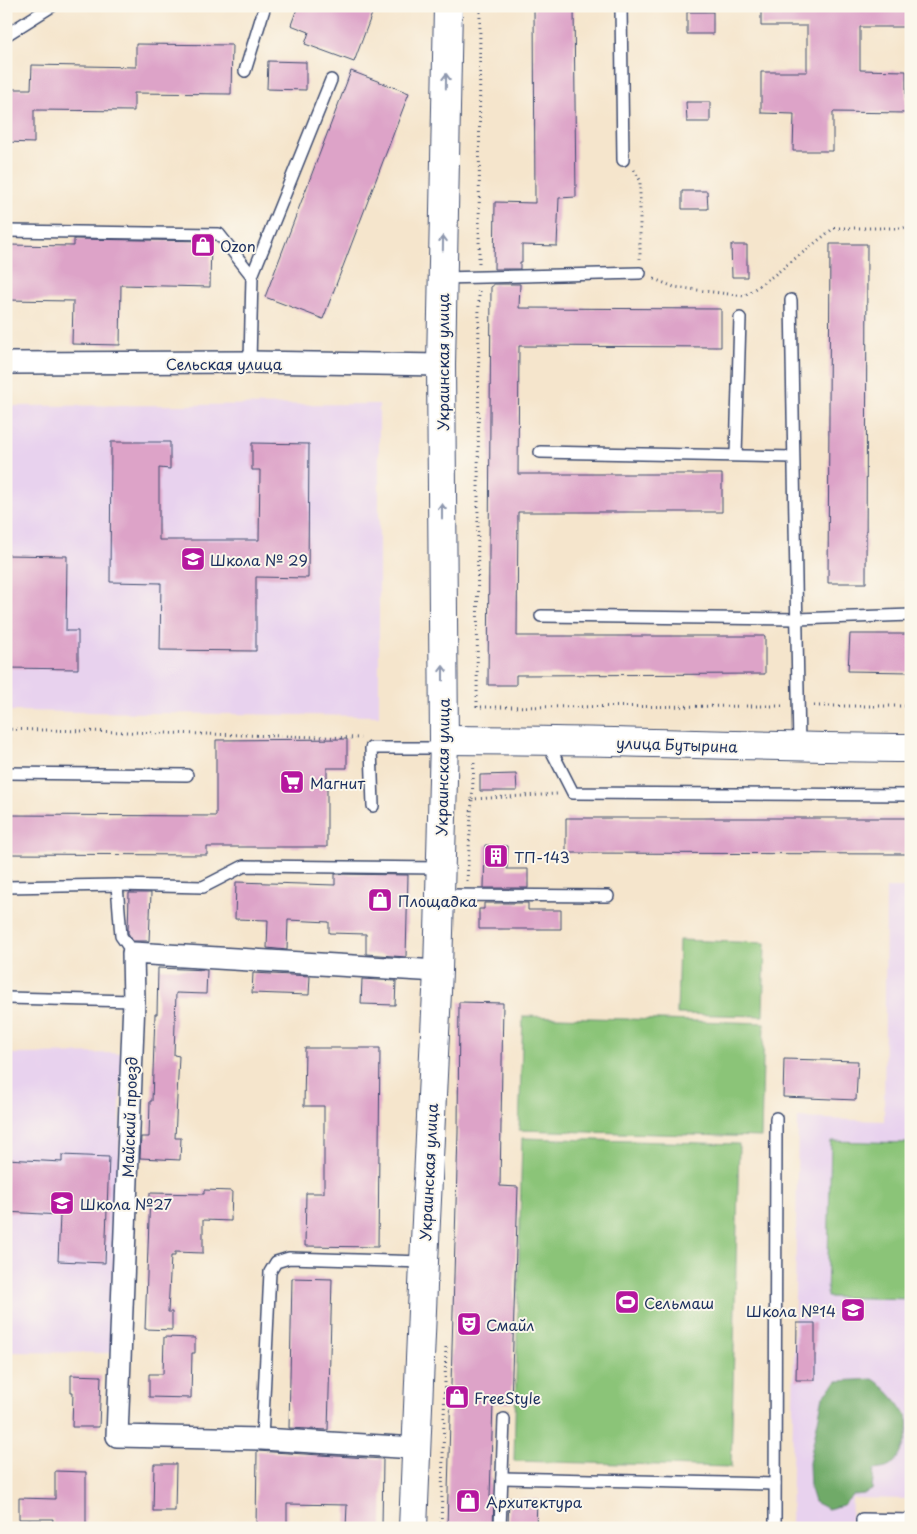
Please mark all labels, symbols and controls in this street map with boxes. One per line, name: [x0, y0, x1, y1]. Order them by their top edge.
one-way arrow: [441, 73, 451, 90]
shop icon: Ozon: [190, 232, 216, 258]
place label: Ozon: [220, 234, 256, 257]
one-way arrow: [438, 236, 448, 252]
street label: Украинская улица: [431, 293, 454, 431]
street label: Сельская улица: [166, 352, 283, 375]
one-way arrow: [437, 503, 447, 520]
school or university icon: Школа № 29: [180, 546, 206, 572]
place label: Школа № 29: [210, 548, 308, 571]
one-way arrow: [438, 666, 448, 682]
street label: Украинская улица: [429, 697, 455, 836]
street label: улица Бутырина: [616, 730, 739, 758]
supermarket icon: Магнит: [279, 769, 305, 795]
place label: Магнит: [310, 771, 365, 794]
building icon: ТП-143: [483, 843, 509, 869]
place label: ТП-143: [514, 845, 570, 868]
shop icon: Площадка: [367, 887, 393, 913]
place label: Площадка: [398, 889, 478, 912]
street label: Майский проезд: [115, 1056, 143, 1178]
street label: Украинская улица: [413, 1102, 443, 1241]
school or university icon: Школа №27: [49, 1190, 75, 1216]
place label: Школа №27: [80, 1192, 172, 1215]
sports icon: Сельмаш: [614, 1289, 640, 1315]
place label: Сельмаш: [644, 1291, 714, 1314]
school or university icon: Школа №14: [840, 1297, 866, 1323]
place label: Школа №14: [746, 1299, 836, 1322]
theatre icon: Смайл: [456, 1311, 482, 1337]
place label: Смайл: [486, 1313, 535, 1336]
shop icon: FreeStyle: [444, 1384, 470, 1410]
place label: FreeStyle: [474, 1386, 541, 1409]
shop icon: Архитектура: [455, 1488, 481, 1514]
place label: Архитектура: [486, 1490, 583, 1513]

